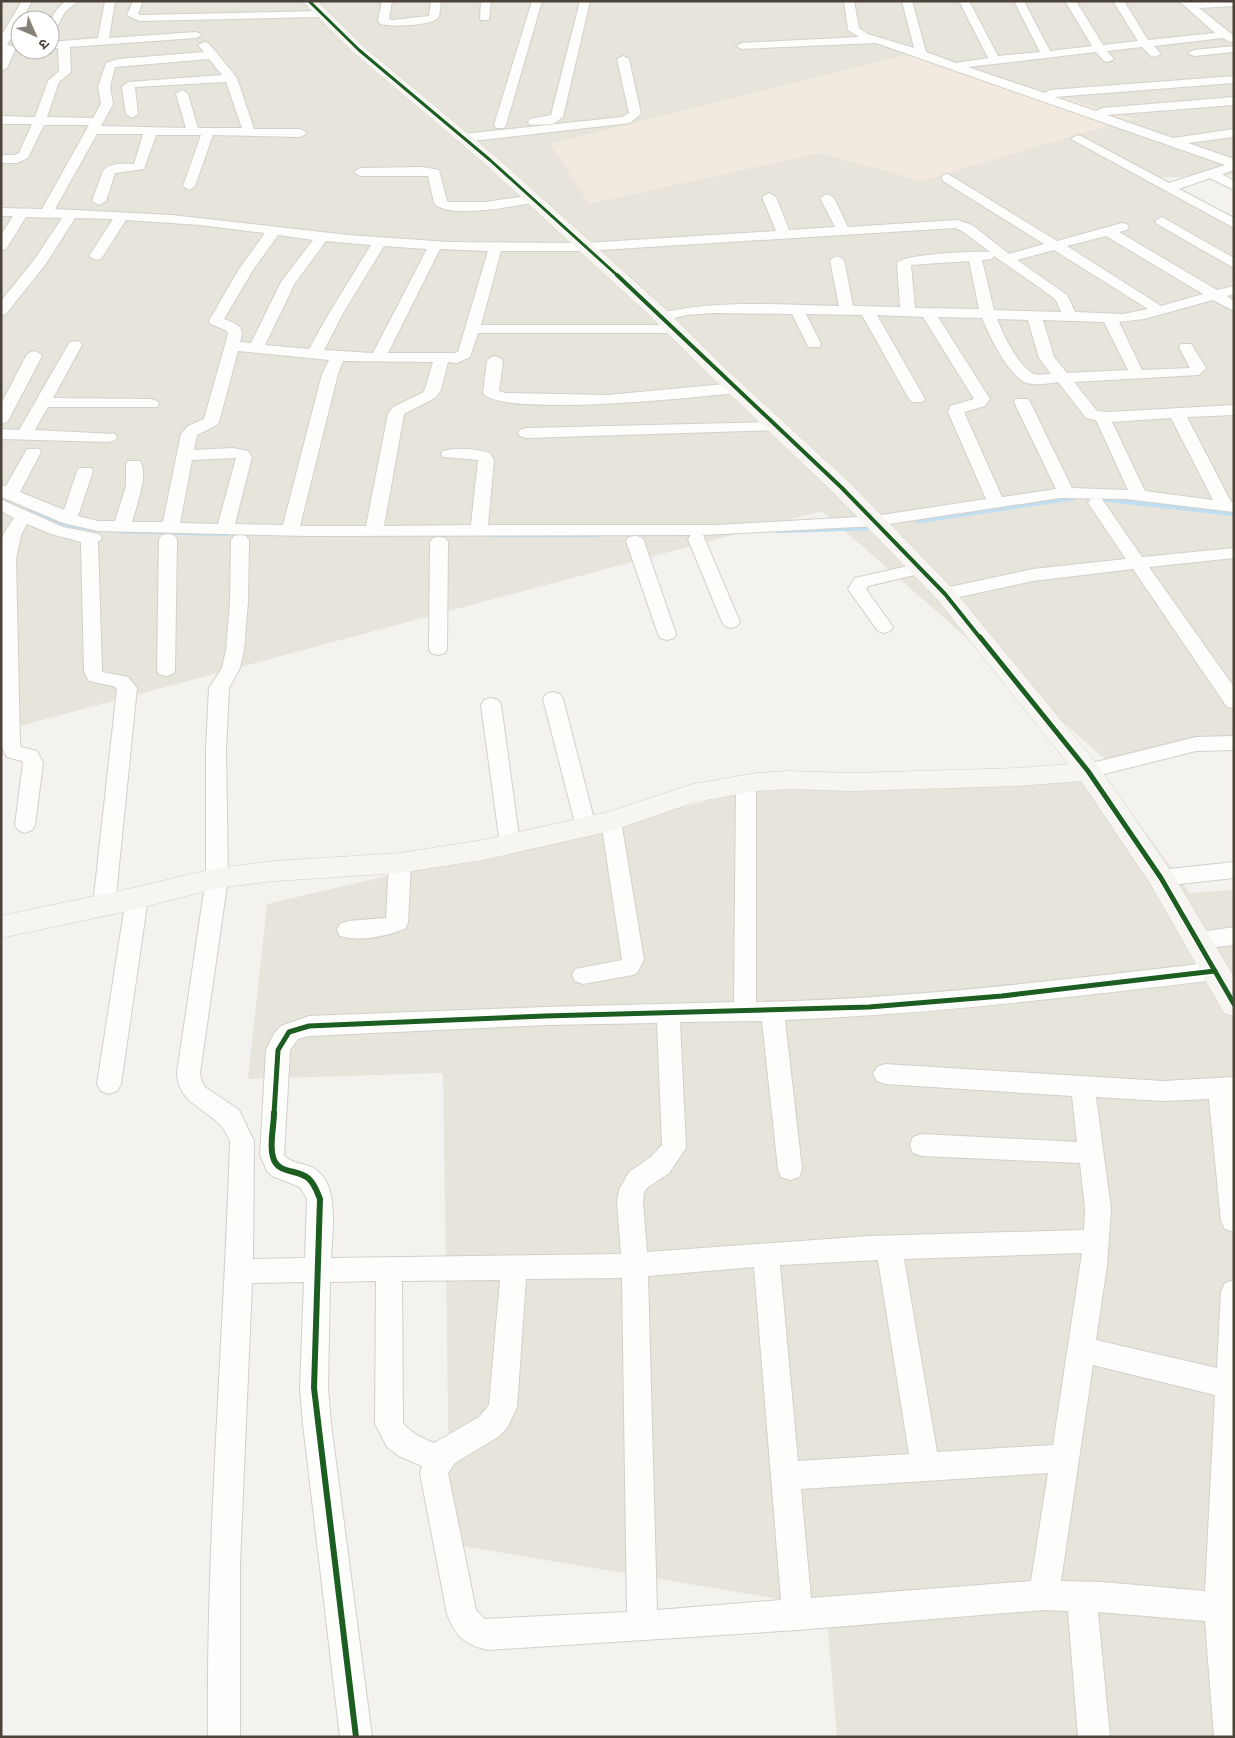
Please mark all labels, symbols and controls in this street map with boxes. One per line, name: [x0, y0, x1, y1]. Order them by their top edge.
north arrow: [10, 10, 60, 60]
text: उ: [35, 36, 53, 54]

